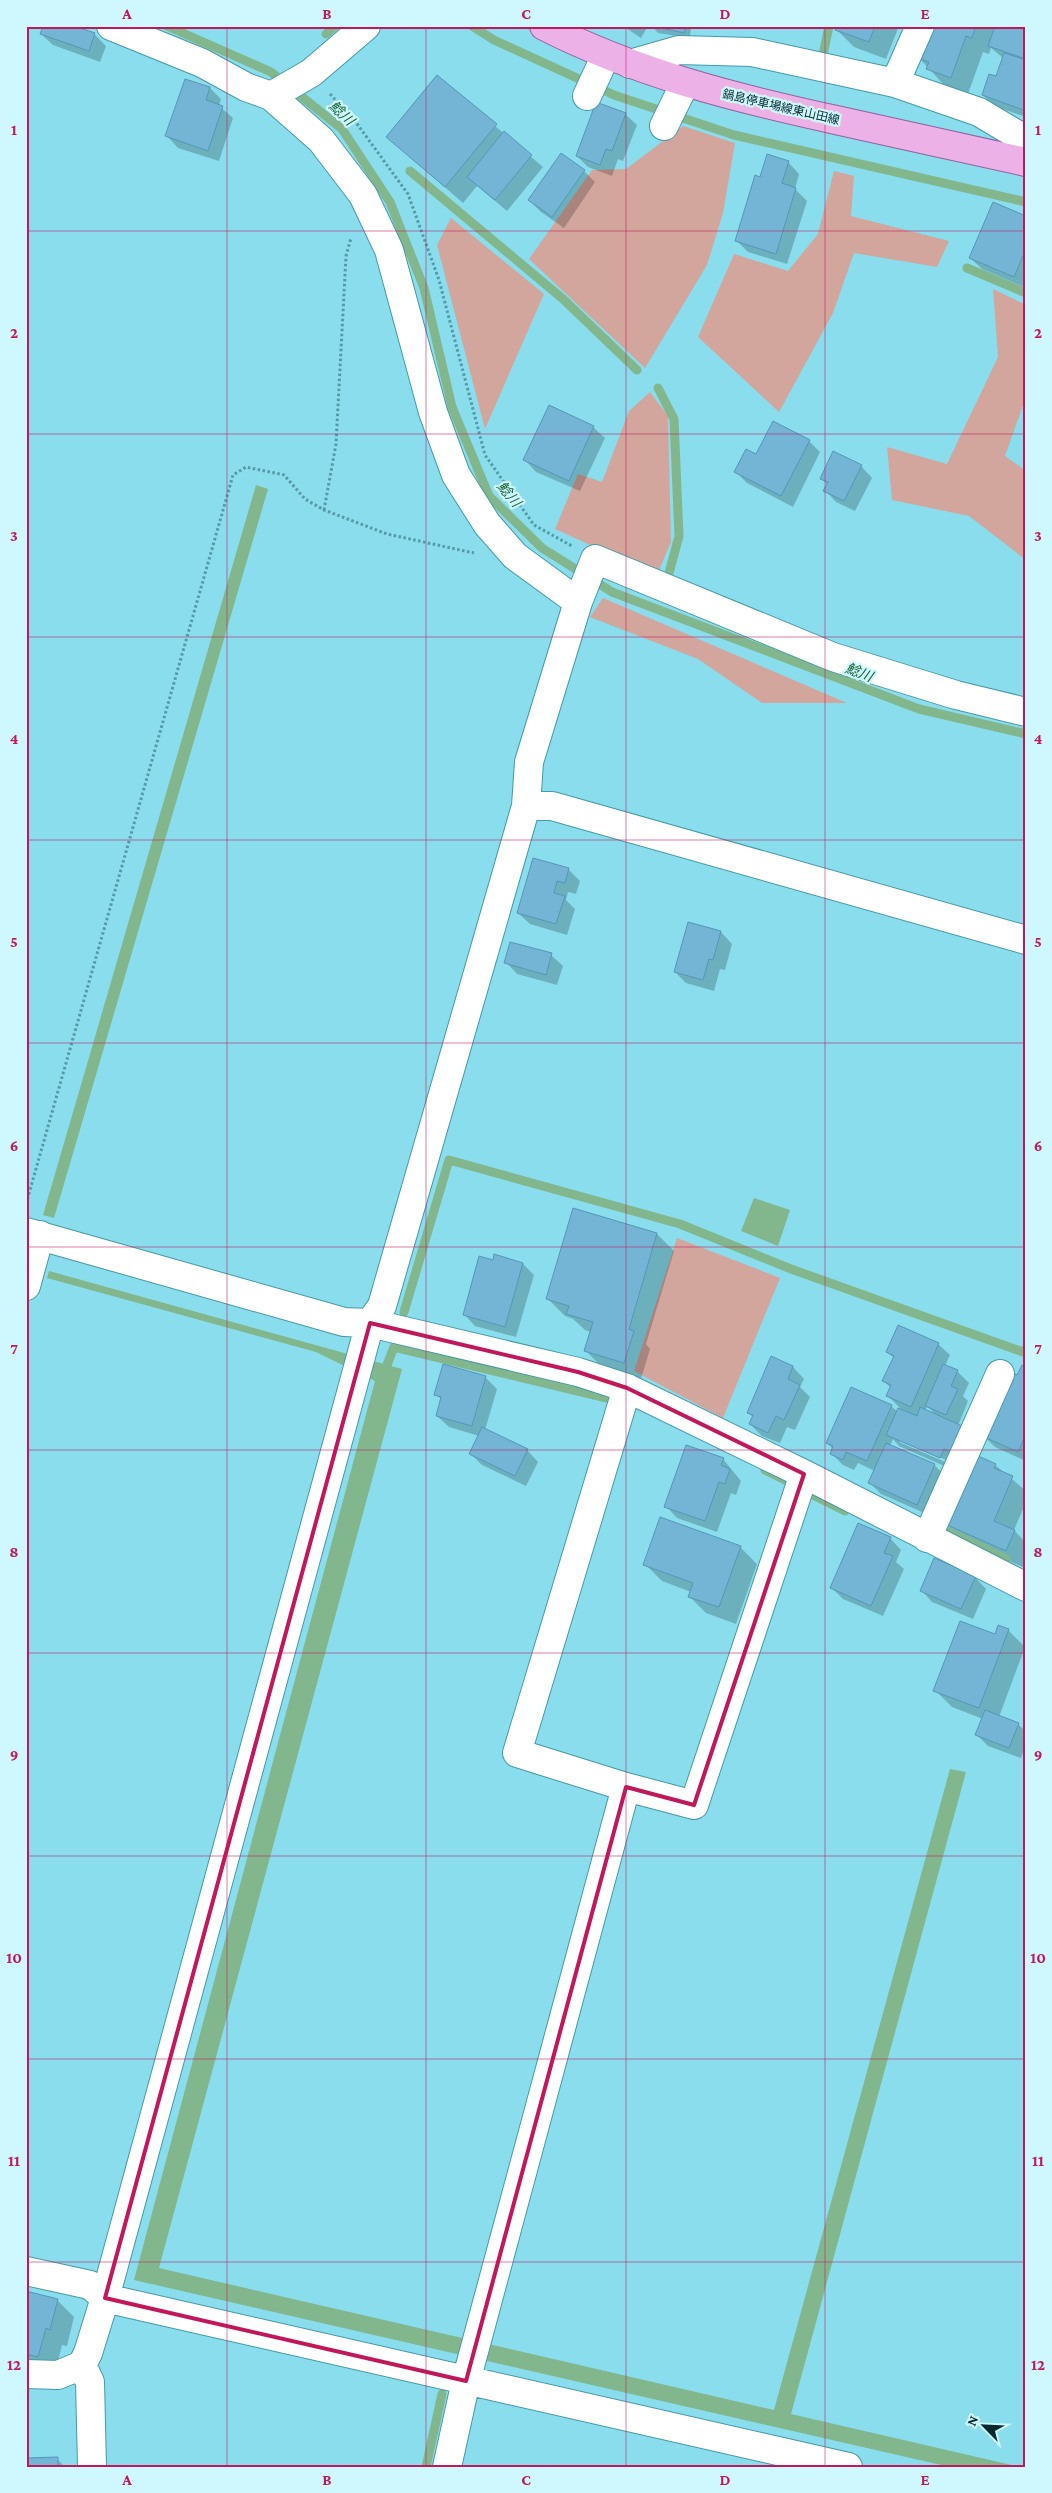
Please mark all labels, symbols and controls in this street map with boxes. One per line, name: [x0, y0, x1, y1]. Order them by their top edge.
text: A: [121, 5, 132, 22]
text: B: [322, 5, 332, 22]
text: C: [521, 5, 531, 22]
text: D: [719, 5, 731, 22]
text: E: [920, 5, 930, 22]
street label: 鍋島停車場線東山田線: [721, 87, 841, 127]
water label: 鯰川: [326, 98, 359, 130]
text: 1: [11, 121, 17, 138]
text: 1: [1035, 121, 1041, 138]
text: 2: [10, 324, 18, 341]
text: 2: [1034, 324, 1042, 341]
water label: 鯰川: [494, 478, 525, 511]
text: 3: [10, 527, 18, 544]
text: 3: [1034, 527, 1042, 544]
water label: 鯰川: [843, 660, 877, 685]
text: 4: [10, 730, 19, 747]
text: 4: [1034, 730, 1043, 747]
text: 5: [10, 933, 18, 950]
text: 5: [1034, 933, 1042, 950]
text: 6: [10, 1137, 18, 1154]
text: 6: [1034, 1137, 1042, 1154]
text: 7: [10, 1340, 18, 1357]
text: 7: [1034, 1340, 1042, 1357]
text: 8: [9, 1543, 19, 1560]
text: 8: [1033, 1543, 1043, 1560]
text: 9: [10, 1746, 18, 1763]
text: 9: [1034, 1746, 1042, 1763]
text: 10: [6, 1949, 22, 1966]
text: 10: [1030, 1949, 1046, 1966]
text: 11: [8, 2152, 20, 2169]
text: 11: [1032, 2152, 1044, 2169]
text: 12: [7, 2356, 21, 2373]
text: 12: [1031, 2356, 1045, 2373]
north arrow: [960, 2400, 1010, 2450]
text: N: [963, 2413, 982, 2428]
text: A: [121, 2471, 132, 2488]
text: B: [322, 2471, 332, 2488]
text: C: [521, 2471, 531, 2488]
text: D: [719, 2471, 731, 2488]
text: E: [920, 2471, 930, 2488]

